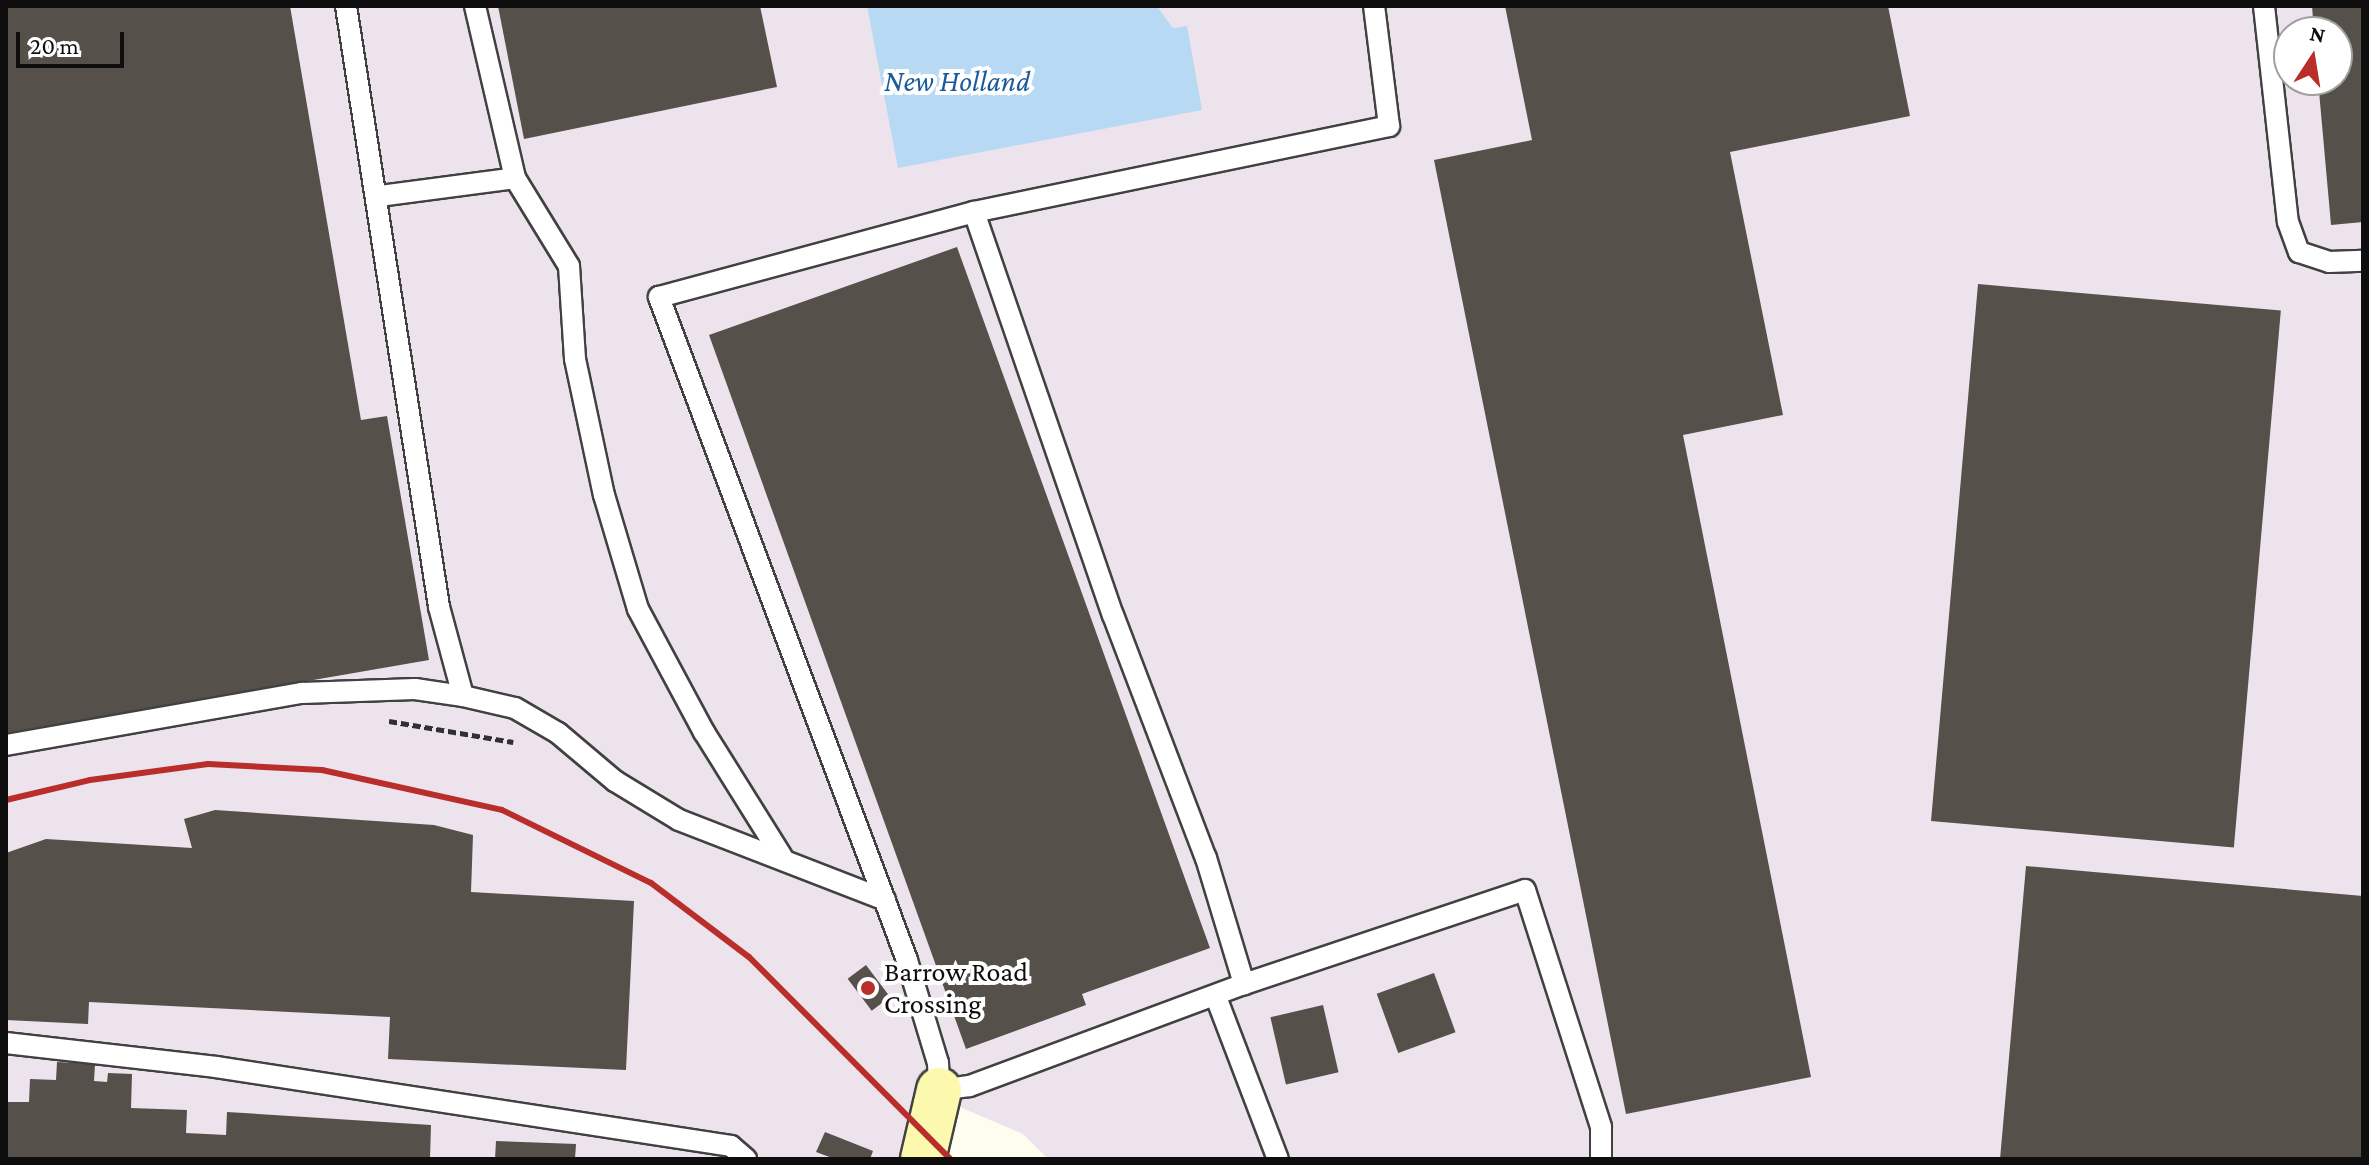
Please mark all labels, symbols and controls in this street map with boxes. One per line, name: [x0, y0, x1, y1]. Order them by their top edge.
scale bar: [20, 16, 128, 66]
north arrow: [2273, 16, 2353, 96]
text: N: [2308, 20, 2328, 48]
text: 20 m: [30, 32, 79, 59]
water label: New Holland: [884, 63, 1030, 99]
place label: Barrow Road Crossing: [884, 955, 1028, 1021]
marker: Barrow Road Crossing: [859, 979, 877, 997]

